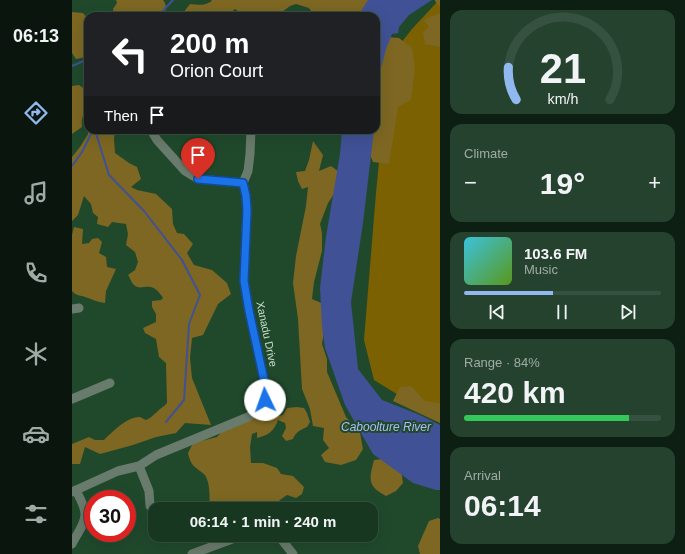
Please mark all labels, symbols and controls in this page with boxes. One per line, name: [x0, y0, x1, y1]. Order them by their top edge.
text: 06:13: [13, 26, 59, 46]
icon: left: [104, 28, 156, 80]
text: 200 m: [170, 28, 249, 59]
text: 21: [539, 45, 586, 92]
text: Orion Court: [170, 61, 263, 81]
text: km/h: [547, 91, 578, 107]
icon: directions: [22, 99, 50, 127]
icon: arrive: [146, 104, 168, 126]
text: Then: [104, 107, 138, 124]
pin: [181, 138, 215, 179]
icon: arrive: [187, 144, 209, 166]
text: Climate: [464, 146, 508, 161]
text: 19°: [540, 167, 585, 200]
text: −: [464, 170, 477, 195]
text: +: [648, 170, 661, 195]
icon: music: [22, 179, 50, 207]
text: 103.6 FM: [524, 245, 587, 262]
icon: phone: [22, 259, 50, 287]
text: Music: [524, 262, 558, 277]
street label: Xanadu Drive: [254, 300, 280, 368]
icon: previous: [486, 301, 508, 323]
icon: pause: [551, 301, 573, 323]
icon: next: [617, 301, 639, 323]
icon: climate: [22, 340, 50, 368]
text: Range · 84%: [464, 355, 540, 370]
text: 420 km: [464, 376, 566, 409]
position arrow: [244, 379, 286, 421]
icon: car: [22, 420, 50, 448]
water label: Caboolture River: [341, 420, 432, 434]
text: Arrival: [464, 468, 501, 483]
text: 06:14: [464, 489, 541, 522]
speed limit sign: 30: [84, 490, 136, 542]
icon: filters: [22, 500, 50, 528]
text: 06:14 · 1 min · 240 m: [190, 513, 336, 530]

